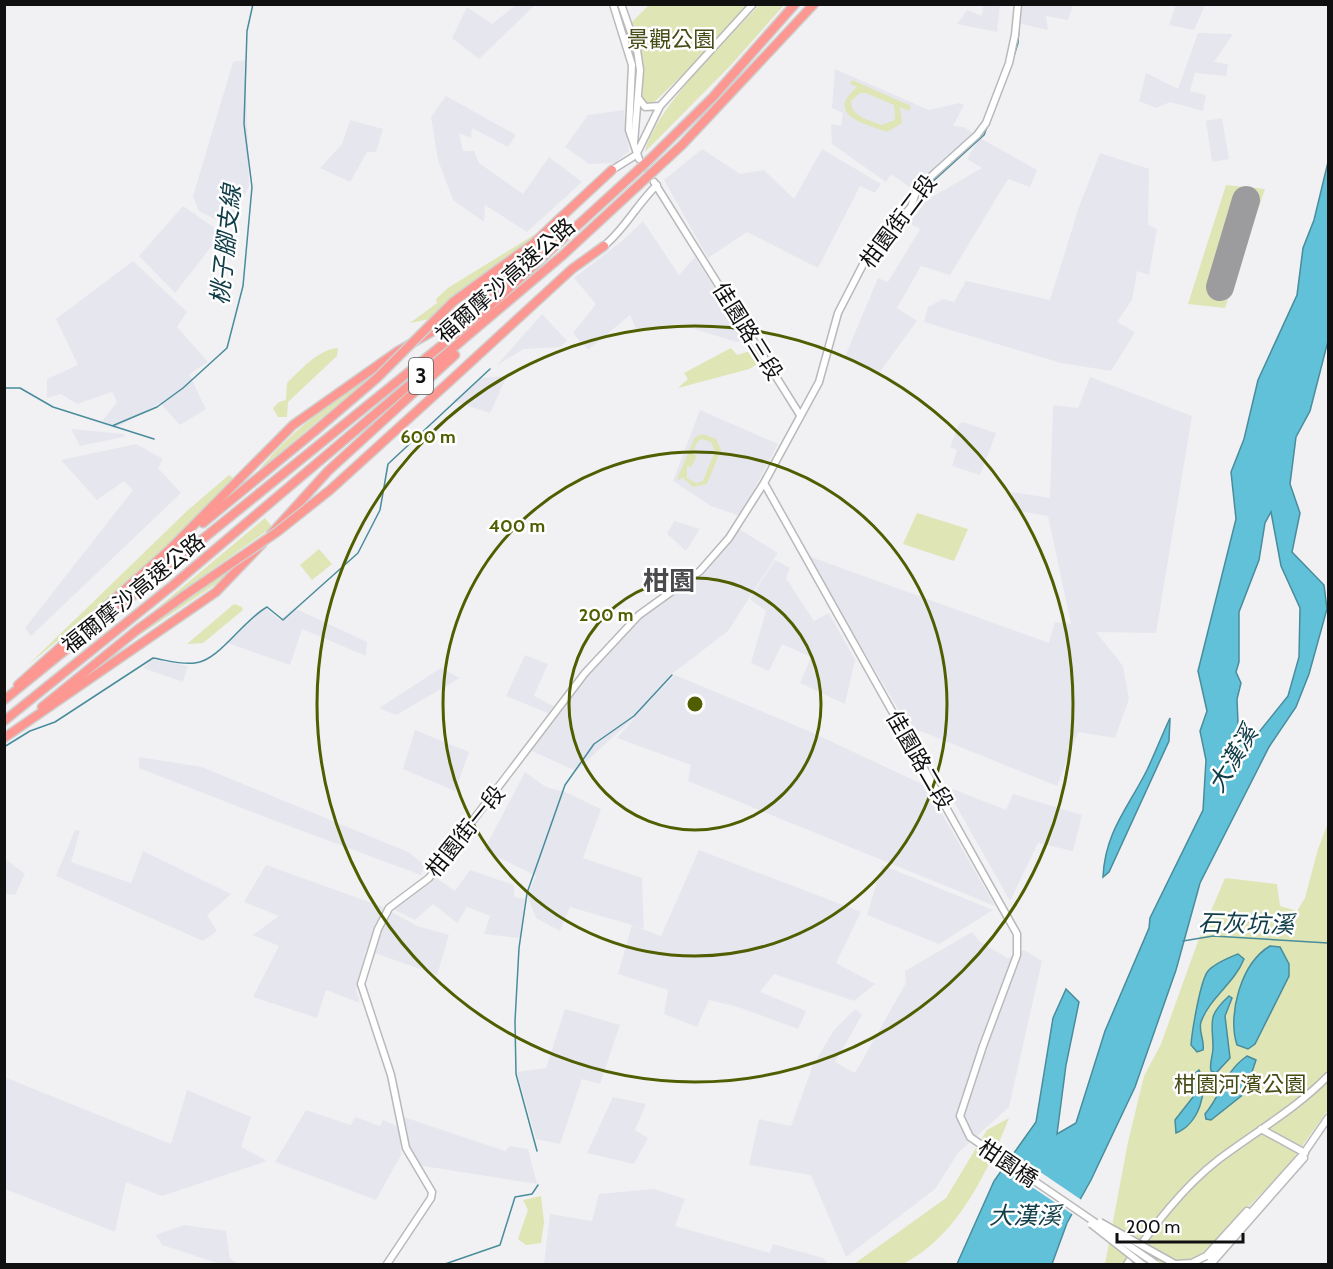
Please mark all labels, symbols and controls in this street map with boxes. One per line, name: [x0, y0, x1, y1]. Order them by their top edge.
park label: 景觀公園: [627, 26, 715, 53]
street label: 柑園街二段: [855, 169, 942, 273]
water label: 桃子腳支線: [205, 181, 247, 306]
street label: 福爾摩沙高速公路: [430, 212, 581, 348]
street label: 佳園路三段: [707, 277, 788, 385]
road number: 3: [409, 358, 433, 394]
text: 600 m: [400, 426, 456, 448]
text: 400 m: [489, 515, 545, 537]
street label: 福爾摩沙高速公路: [56, 528, 210, 659]
district label: 柑園: [643, 565, 695, 597]
text: 200 m: [579, 604, 633, 626]
centre of rings: [685, 694, 705, 714]
street label: 佳園路二段: [880, 706, 959, 815]
water label: 大漢溪: [1202, 718, 1265, 797]
street label: 柑園街一段: [420, 780, 510, 883]
water label: 石灰坑溪: [1198, 908, 1297, 939]
park label: 柑園河濱公園: [1174, 1071, 1306, 1098]
street label: 柑園橋: [973, 1134, 1043, 1193]
water label: 大漢溪: [989, 1201, 1064, 1230]
scale bar: [1117, 1206, 1243, 1244]
text: 200 m: [1126, 1216, 1180, 1238]

